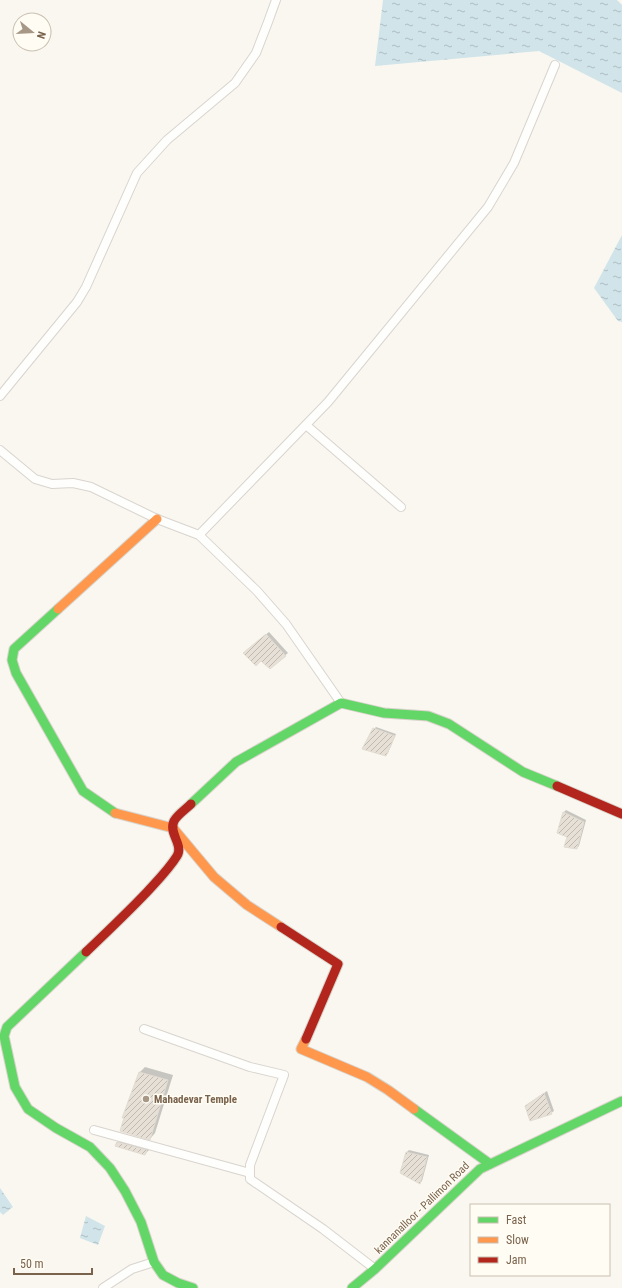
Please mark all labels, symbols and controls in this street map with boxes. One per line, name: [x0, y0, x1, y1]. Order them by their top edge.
north arrow: [12, 12, 52, 52]
text: N: [34, 30, 48, 40]
place label: Mahadevar Temple: [154, 1093, 237, 1106]
marker: Mahadevar Temple: [141, 1094, 151, 1104]
street label: kannanalloor - Pallimon Road: [372, 1159, 472, 1257]
legend: [470, 1204, 610, 1276]
text: Fast: [506, 1213, 527, 1227]
text: Slow: [506, 1233, 529, 1247]
scale bar: [14, 1250, 92, 1276]
text: Jam: [506, 1253, 527, 1267]
text: 50 m: [20, 1257, 44, 1271]

